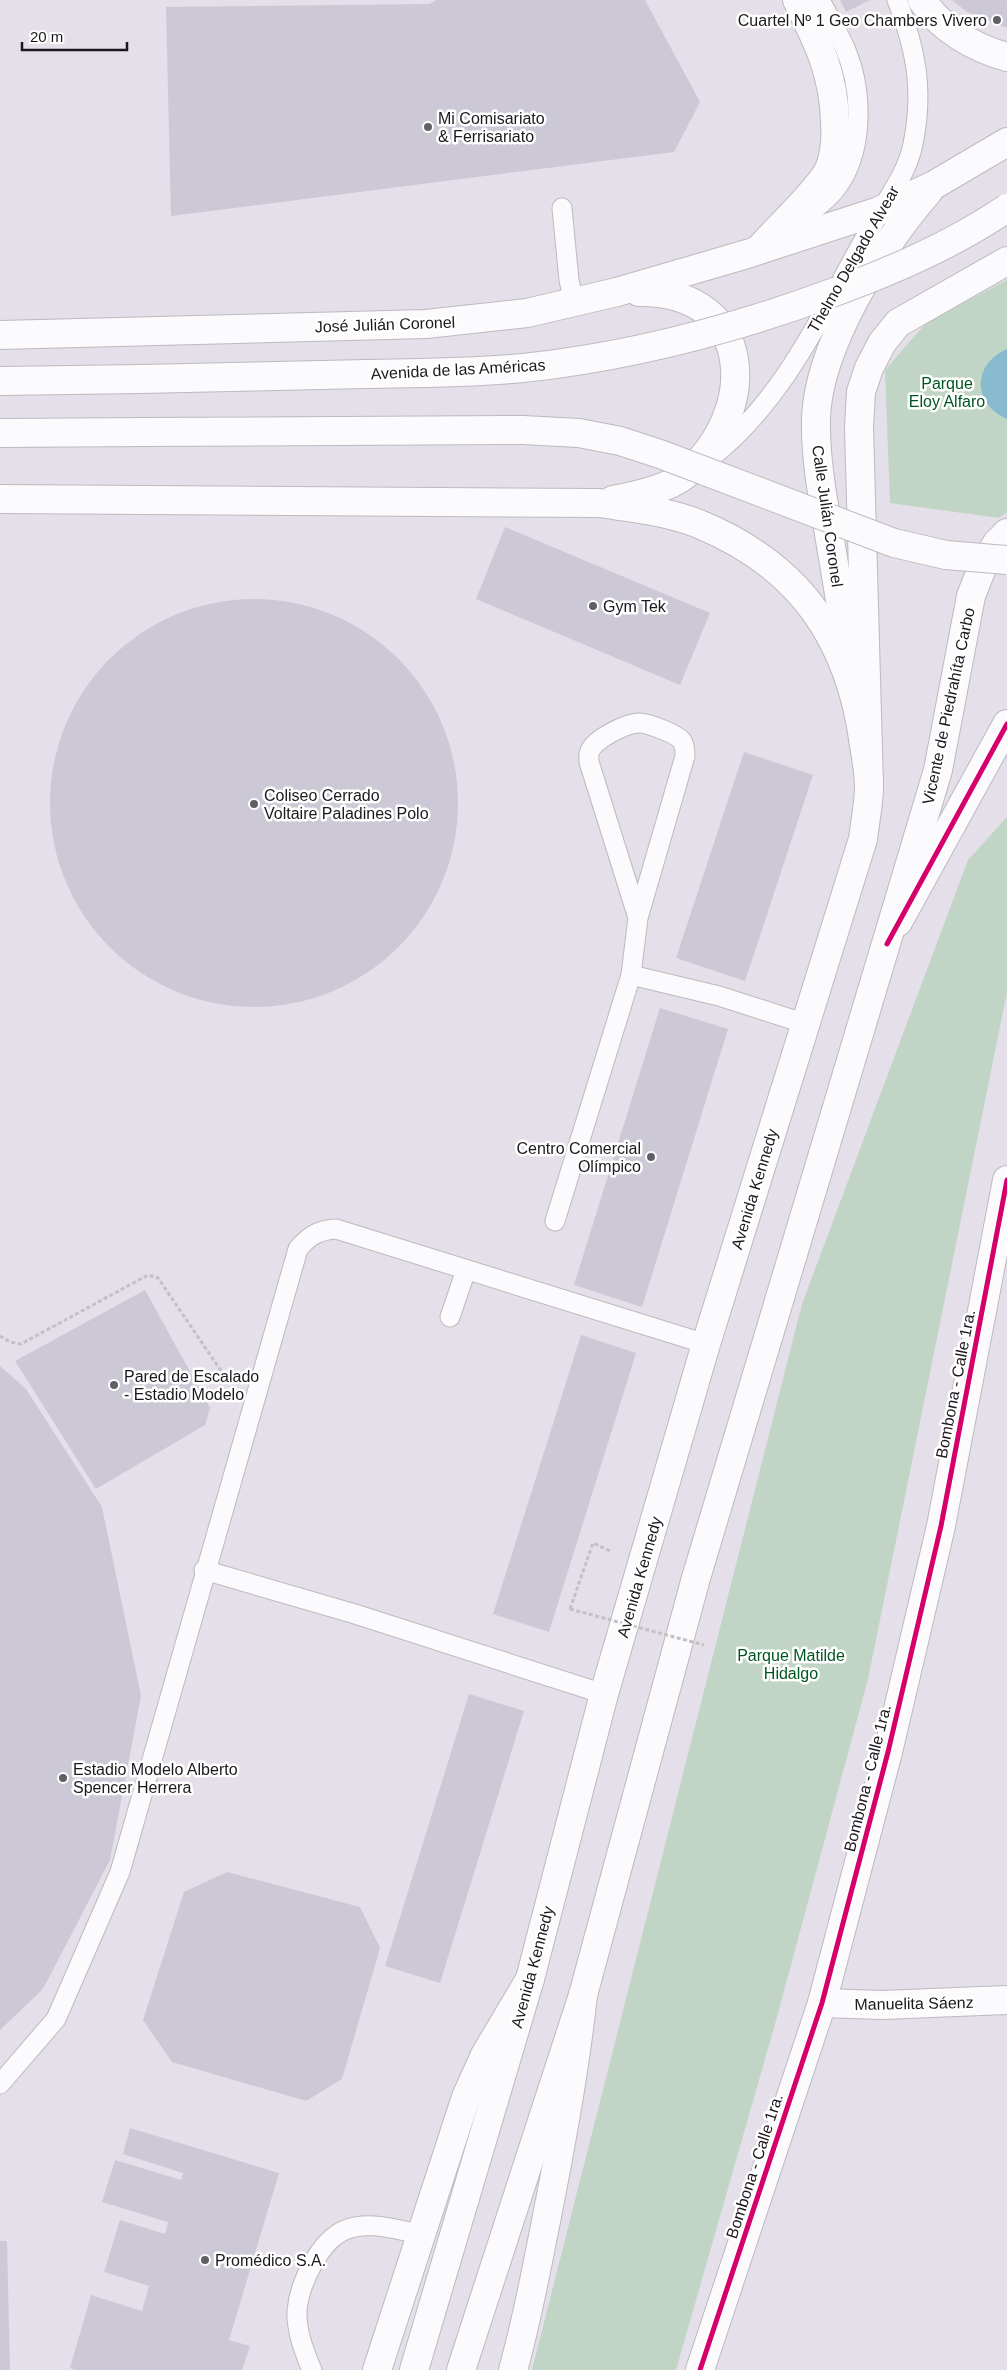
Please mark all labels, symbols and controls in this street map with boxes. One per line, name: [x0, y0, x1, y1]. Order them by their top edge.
place label: Cuartel Nº 1 Geo Chambers Vivero: [738, 12, 987, 29]
marker: Cuartel Nº 1 Geo Chambers Vivero: [991, 14, 1003, 26]
scale bar: [22, 20, 128, 52]
text: 20 m: [30, 28, 63, 45]
place label: Mi Comisariato & Ferrisariato: [438, 110, 545, 145]
marker: Mi Comisariato & Ferrisariato: [422, 121, 434, 133]
street label: Thelmo Delgado Alvear: [804, 182, 903, 336]
street label: José Julián Coronel: [314, 314, 456, 335]
street label: Avenida de las Américas: [370, 356, 546, 383]
park label: Parque Eloy Alfaro: [909, 375, 985, 410]
street label: Calle Julián Coronel: [809, 444, 846, 588]
place label: Gym Tek: [603, 598, 667, 615]
marker: Gym Tek: [587, 600, 599, 612]
street label: Vicente de Piedrahíta Carbo: [919, 606, 978, 806]
place label: Coliseo Cerrado Voltaire Paladines Polo: [264, 787, 429, 822]
marker: Coliseo Cerrado Voltaire Paladines Polo: [248, 798, 260, 810]
street label: Avenida Kennedy: [728, 1127, 781, 1251]
place label: Centro Comercial Olímpico: [517, 1140, 641, 1175]
marker: Centro Comercial Olímpico: [645, 1151, 657, 1163]
street label: Bombona - Calle 1ra.: [933, 1308, 978, 1460]
place label: Pared de Escalado - Estadio Modelo: [124, 1368, 259, 1403]
marker: Pared de Escalado - Estadio Modelo: [108, 1379, 120, 1391]
street label: Avenida Kennedy: [614, 1515, 665, 1640]
park label: Parque Matilde Hidalgo: [737, 1647, 845, 1682]
street label: Bombona - Calle 1ra.: [841, 1703, 894, 1854]
place label: Estadio Modelo Alberto Spencer Herrera: [73, 1761, 238, 1796]
marker: Estadio Modelo Alberto Spencer Herrera: [57, 1772, 69, 1784]
street label: Avenida Kennedy: [508, 1904, 557, 2030]
street label: Manuelita Sáenz: [854, 1994, 974, 2013]
street label: Bombona - Calle 1ra.: [723, 2092, 786, 2241]
place label: Promédico S.A.: [215, 2252, 326, 2269]
marker: Promédico S.A.: [199, 2254, 211, 2266]

